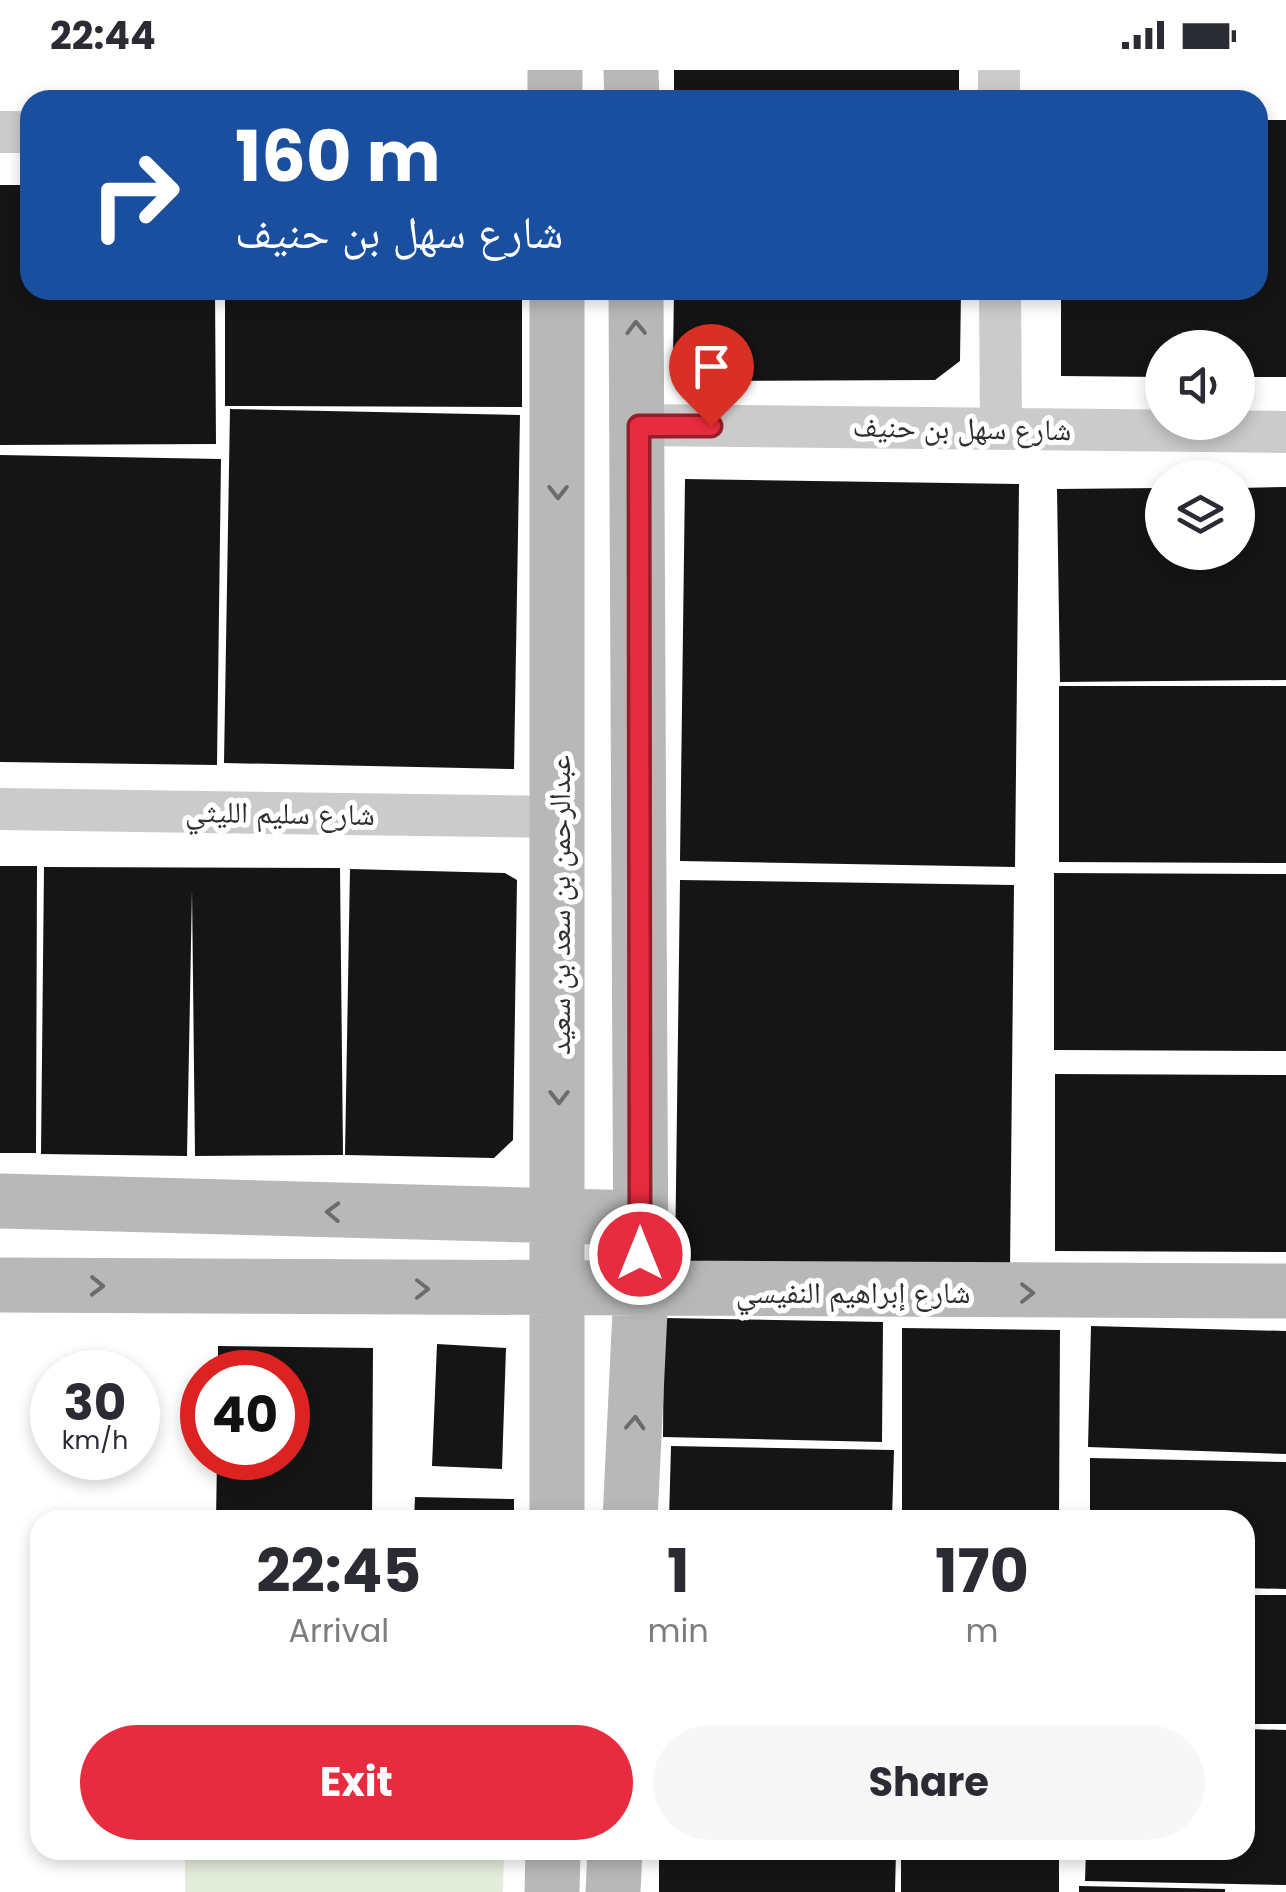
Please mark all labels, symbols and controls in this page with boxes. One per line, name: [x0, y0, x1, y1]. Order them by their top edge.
text: 22:44: [50, 9, 156, 62]
text: 160 m: [235, 107, 441, 206]
icon: right: [70, 130, 200, 260]
text: شارع سهل بن حنيف: [235, 201, 563, 264]
one-way arrow: [626, 319, 647, 335]
pin: [669, 324, 754, 427]
map controls: [1145, 330, 1255, 570]
button: sound: [1145, 330, 1255, 440]
icon: arrive: [684, 339, 739, 394]
street label: شارع سهل بن حنيف: [852, 405, 1072, 451]
button: layers: [1145, 460, 1255, 570]
one-way arrow: [547, 486, 569, 501]
street label: عبدالرحمن بن سعد بن سعيد: [538, 755, 581, 1055]
street label: شارع سليم الليثي: [185, 790, 375, 839]
one-way arrow: [548, 1090, 570, 1106]
one-way arrow: [325, 1201, 341, 1222]
position arrow: [588, 1202, 692, 1306]
street label: شارع إبراهيم النفيسي: [736, 1271, 970, 1316]
one-way arrow: [90, 1275, 106, 1297]
one-way arrow: [416, 1278, 431, 1300]
one-way arrow: [1020, 1282, 1036, 1304]
speed limit sign: 40: [180, 1350, 310, 1480]
text: 30: [64, 1367, 126, 1438]
one-way arrow: [624, 1414, 645, 1430]
text: km/h: [62, 1423, 128, 1458]
text: 22:45: [256, 1529, 421, 1613]
text: 1: [667, 1529, 689, 1613]
text: 170: [935, 1529, 1029, 1613]
text: Arrival: [288, 1608, 389, 1653]
text: min: [648, 1608, 709, 1653]
text: m: [965, 1608, 998, 1653]
button: Exit: [80, 1725, 633, 1840]
button: Share: [653, 1725, 1205, 1840]

